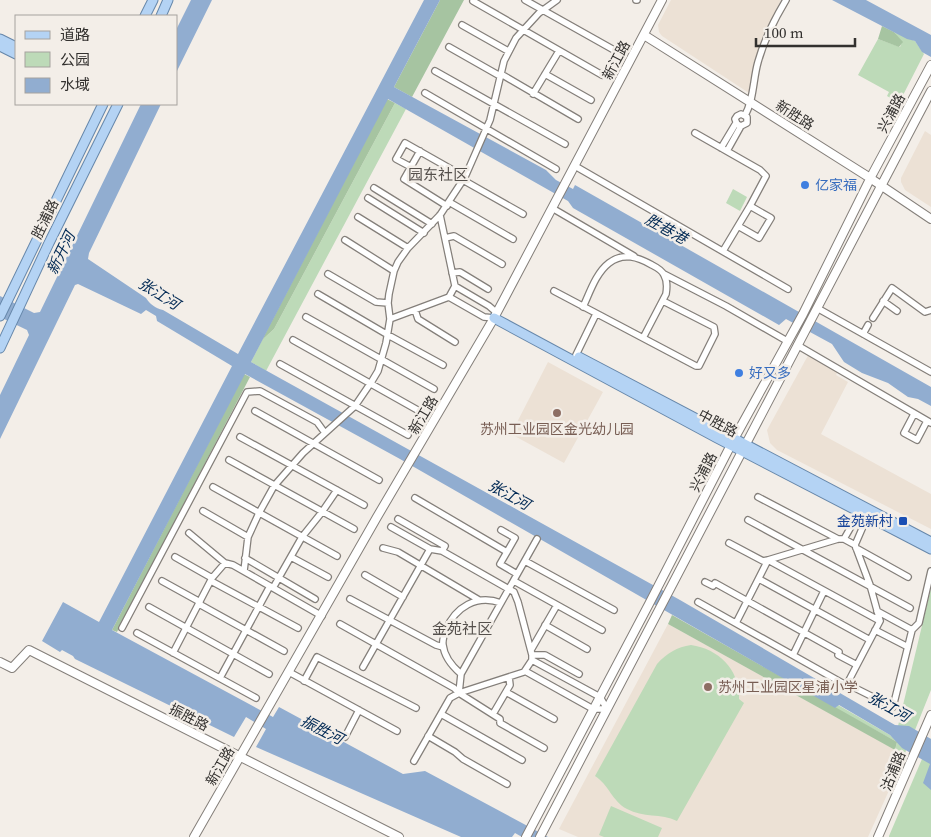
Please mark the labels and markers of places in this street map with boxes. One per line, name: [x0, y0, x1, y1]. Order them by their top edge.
place label: 亿家福: [815, 175, 857, 195]
marker: 亿家福: [799, 179, 811, 191]
place label: 好又多: [749, 363, 791, 383]
marker: 好又多: [733, 367, 745, 379]
marker: 苏州工业园区金光幼儿园: [551, 407, 563, 419]
place label: 苏州工业园区金光幼儿园: [480, 419, 634, 439]
place label: 金苑新村: [837, 511, 893, 531]
marker: 金苑新村: [897, 515, 909, 527]
place label: 苏州工业园区星浦小学: [718, 677, 858, 697]
marker: 苏州工业园区星浦小学: [702, 681, 714, 693]

